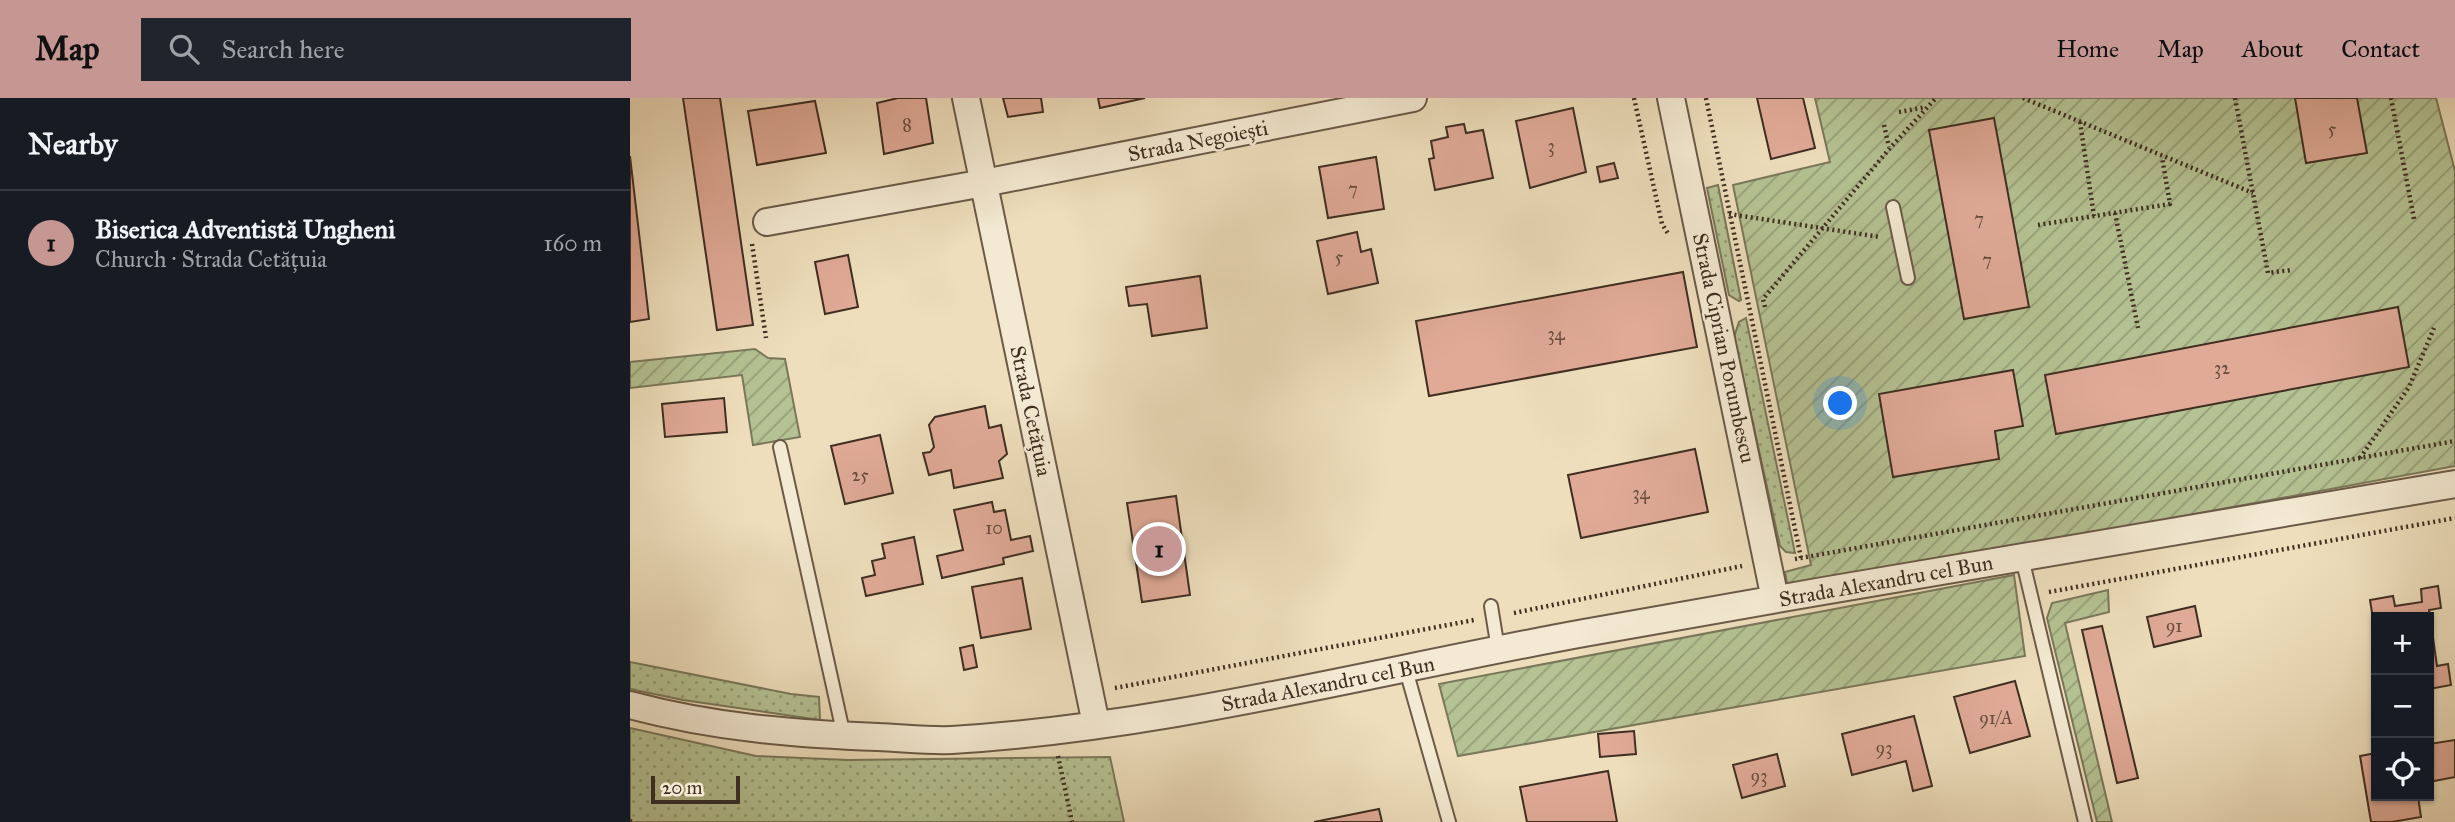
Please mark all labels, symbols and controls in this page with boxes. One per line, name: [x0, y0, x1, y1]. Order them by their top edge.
search box: [141, 18, 631, 81]
text: Map: [35, 29, 99, 69]
icon: search: [165, 30, 203, 68]
text: Search here: [221, 33, 345, 65]
text: Home: [2056, 34, 2119, 64]
text: Map: [2157, 34, 2204, 64]
text: About: [2242, 34, 2303, 64]
text: Contact: [2341, 34, 2420, 64]
house number: 8: [902, 114, 912, 136]
street label: Strada Negoiești: [1126, 115, 1271, 167]
house number: 5: [2328, 118, 2337, 140]
text: Nearby: [28, 126, 118, 162]
house number: 3: [1547, 135, 1555, 157]
house number: 7: [1348, 178, 1358, 200]
house number: 7: [1974, 208, 1984, 230]
text: Biserica Adventistă Ungheni: [95, 213, 395, 245]
text: 1: [46, 229, 56, 257]
text: 160 m: [544, 229, 602, 257]
street label: Strada Ciprian Porumbescu: [1687, 231, 1761, 465]
text: Church · Strada Cetățuia: [95, 245, 327, 273]
house number: 5: [1335, 246, 1344, 268]
house number: 7: [1982, 249, 1992, 271]
house number: 34: [1547, 323, 1566, 345]
street label: Strada Cetățuia: [1004, 343, 1058, 479]
house number: 32: [2214, 357, 2230, 379]
your location: [1823, 386, 1857, 420]
house number: 25: [851, 464, 869, 486]
house number: 34: [1632, 482, 1651, 504]
house number: 10: [985, 517, 1003, 539]
pin: 1: [1136, 523, 1182, 575]
street label: Strada Alexandru cel Bun: [1777, 549, 1995, 613]
map controls: [2371, 612, 2434, 801]
button: +: [2371, 612, 2434, 675]
house number: 91: [2166, 615, 2182, 637]
street label: Strada Alexandru cel Bun: [1219, 651, 1437, 717]
button: −: [2371, 675, 2434, 738]
house number: 91/A: [1979, 707, 2013, 729]
house number: 93: [1876, 737, 1892, 759]
button: locate: [2371, 738, 2434, 801]
house number: 93: [1751, 765, 1767, 787]
scale bar: [651, 773, 740, 805]
text: 20 m: [662, 776, 703, 799]

